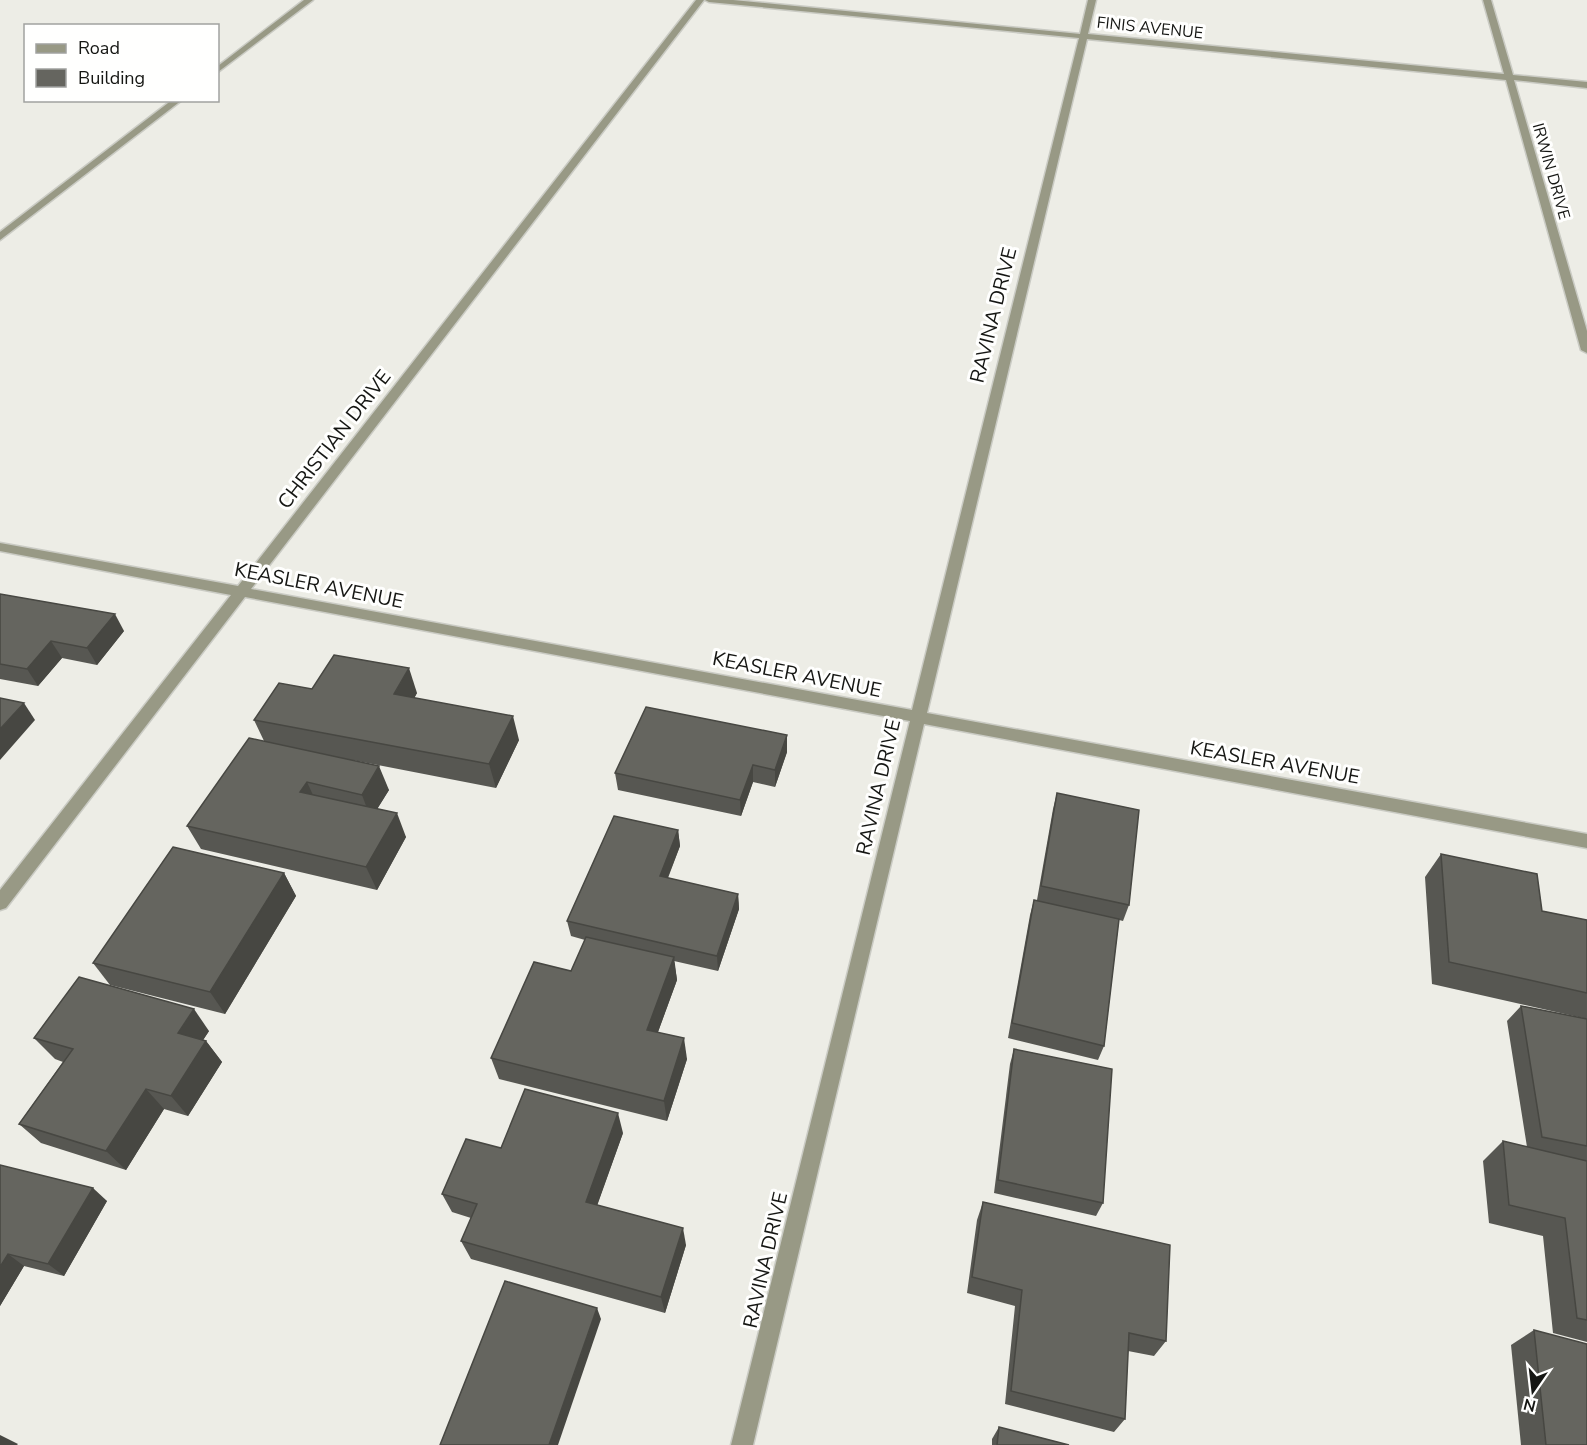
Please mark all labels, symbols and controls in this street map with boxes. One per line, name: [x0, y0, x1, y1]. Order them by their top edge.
street label: FINIS AVENUE: [1096, 11, 1204, 45]
legend: [24, 24, 219, 102]
text: Road: [78, 36, 120, 60]
text: Building: [78, 66, 145, 90]
street label: IRWIN DRIVE: [1527, 121, 1575, 222]
street label: RAVINA DRIVE: [964, 244, 1023, 386]
street label: CHRISTIAN DRIVE: [272, 364, 397, 514]
street label: KEASLER AVENUE: [232, 556, 406, 615]
street label: KEASLER AVENUE: [710, 645, 884, 704]
street label: RAVINA DRIVE: [850, 716, 907, 858]
street label: KEASLER AVENUE: [1188, 734, 1362, 791]
street label: RAVINA DRIVE: [737, 1189, 794, 1331]
north arrow: [1503, 1361, 1563, 1421]
text: N: [1521, 1392, 1538, 1417]

